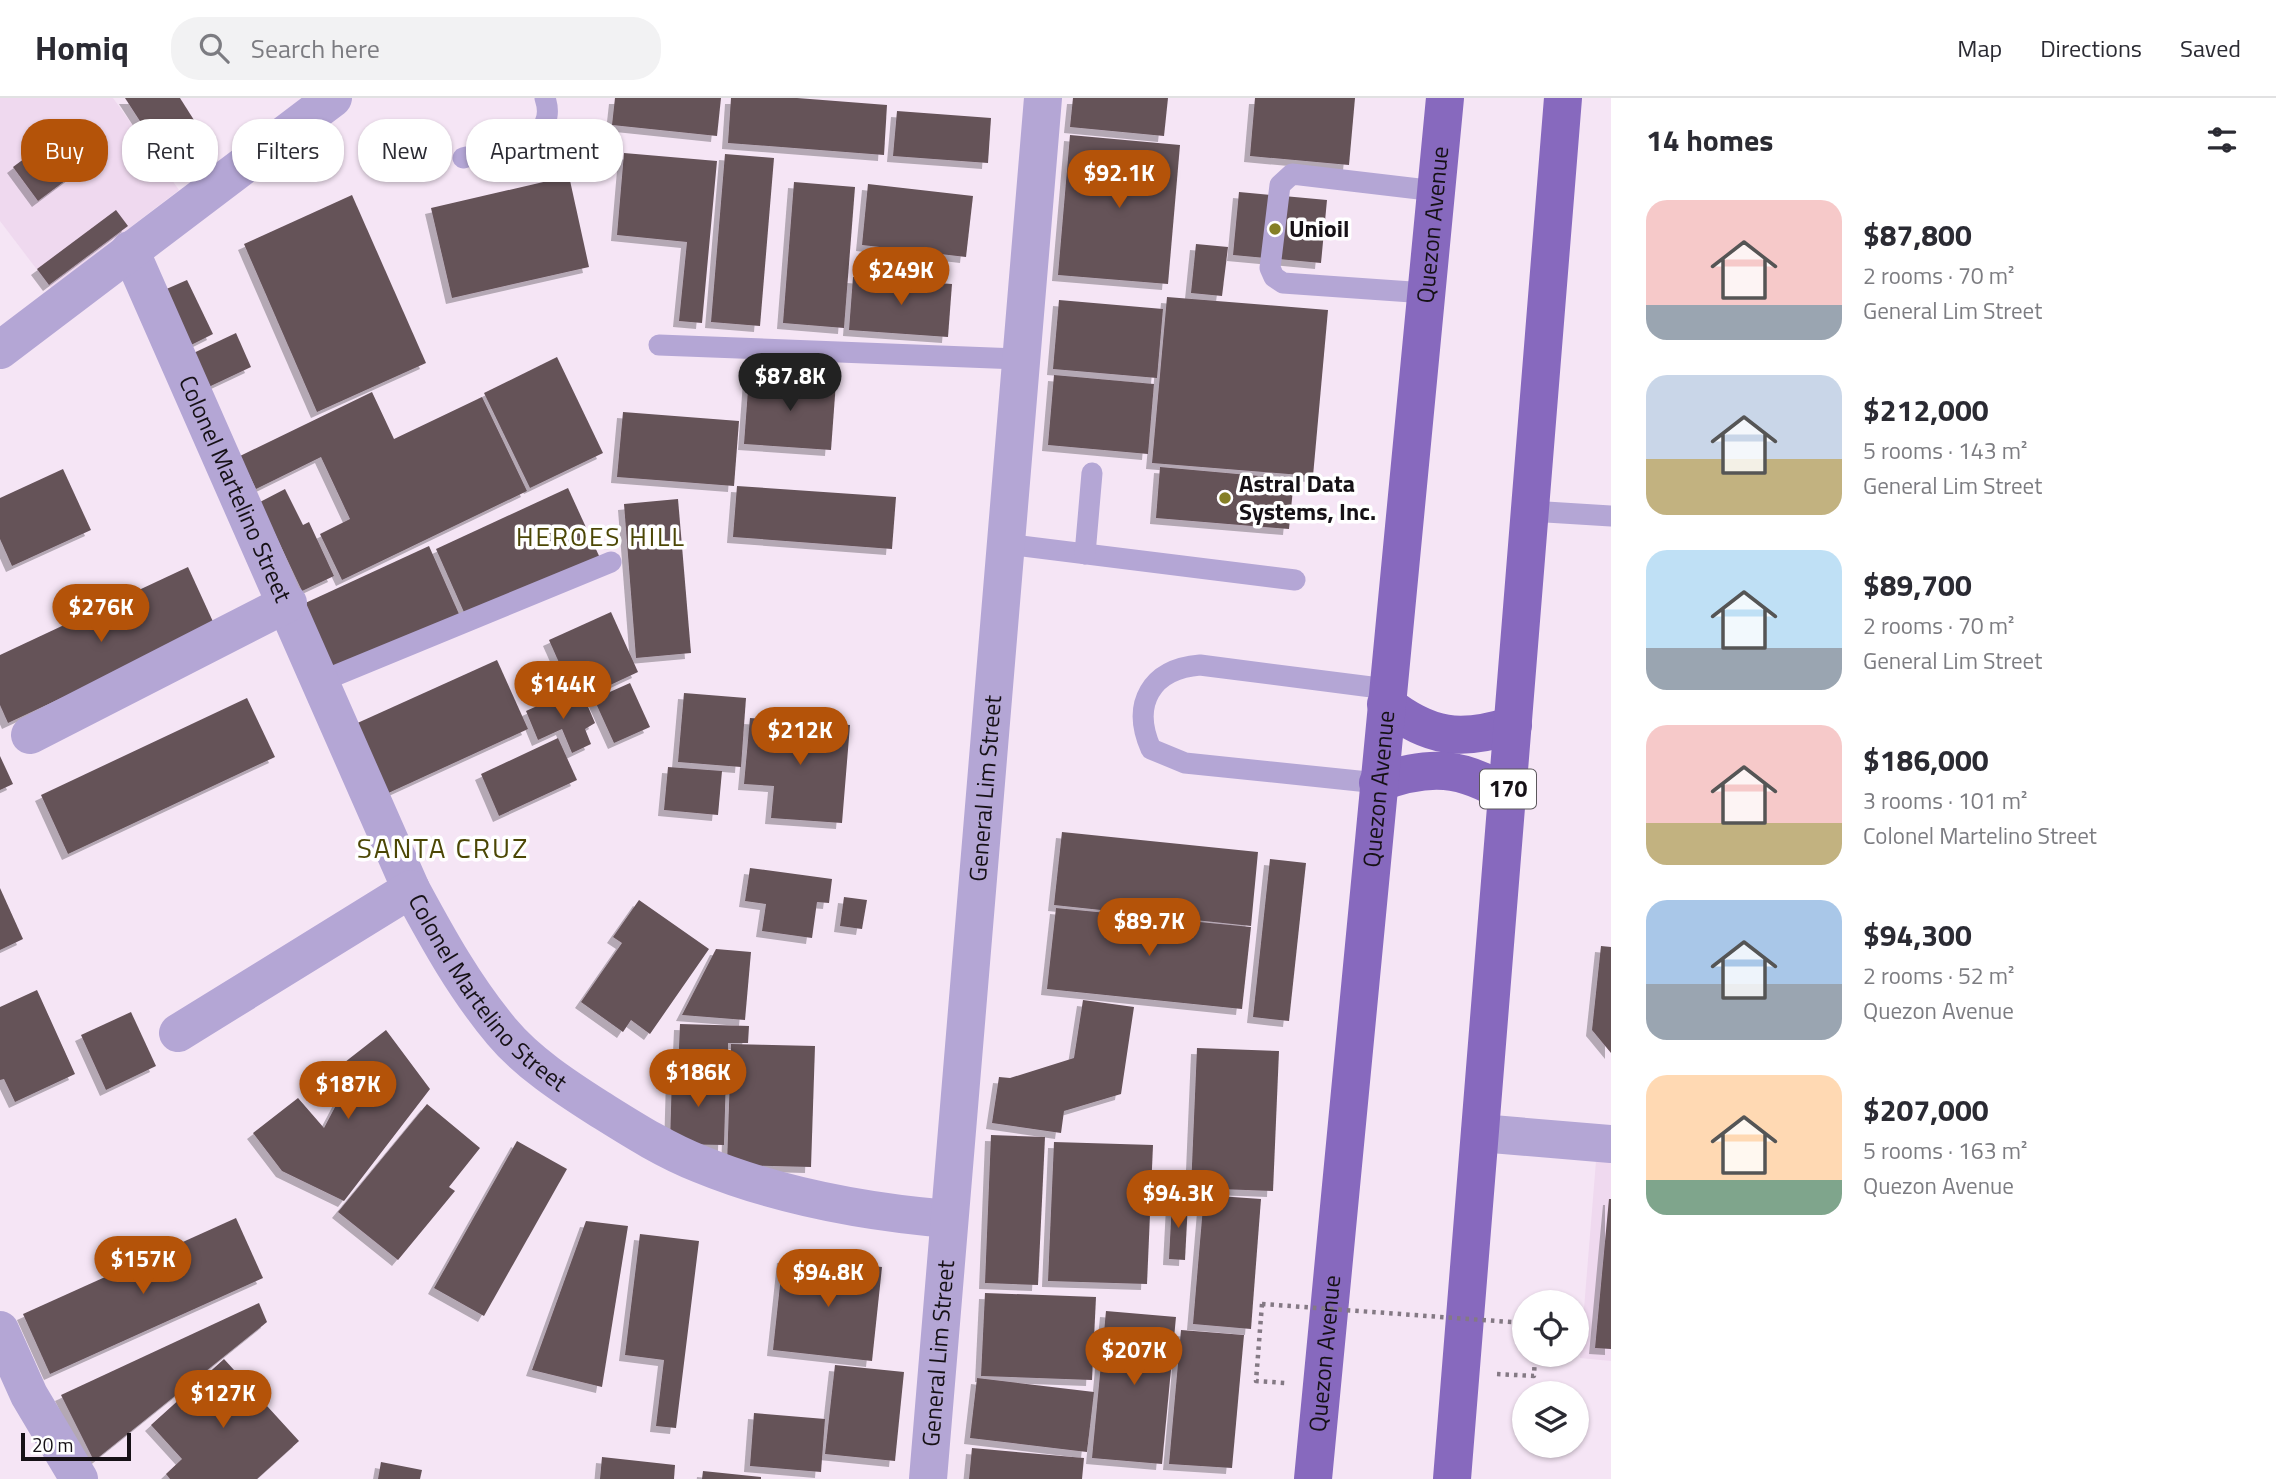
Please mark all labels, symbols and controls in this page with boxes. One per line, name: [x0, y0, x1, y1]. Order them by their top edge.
search box: [171, 17, 661, 80]
text: Homiq: [35, 23, 129, 73]
icon: search: [195, 29, 233, 67]
text: Search here: [251, 29, 380, 68]
text: Map: [1957, 30, 2002, 66]
text: Directions: [2040, 30, 2142, 66]
text: Saved: [2180, 30, 2241, 66]
text: 14 homes: [1646, 117, 1773, 163]
chip: Buy: [21, 119, 108, 182]
chip: Rent: [122, 119, 218, 182]
chip: Filters: [232, 119, 344, 182]
chip: New: [358, 119, 452, 182]
chip: Apartment: [466, 119, 623, 182]
icon: filters: [2203, 121, 2241, 159]
street label: Quezon Avenue: [1406, 145, 1457, 305]
pin: $92.1K: [1062, 150, 1176, 210]
text: $92.1K: [1083, 155, 1155, 190]
place label: Unioil: [1289, 210, 1349, 246]
text: $87,800: [1863, 212, 1972, 258]
marker: Unioil: [1267, 221, 1283, 237]
icon: home: [1702, 228, 1786, 312]
pin: $249K: [852, 248, 950, 307]
text: $249K: [868, 252, 934, 287]
text: 2 rooms · 70 m²: [1863, 258, 2014, 293]
text: General Lim Street: [1863, 293, 2042, 328]
pin: $87.8K: [733, 354, 847, 413]
text: $87.8K: [754, 358, 826, 393]
street label: Colonel Martelino Street: [170, 369, 302, 608]
text: $212,000: [1863, 387, 1989, 433]
icon: home: [1702, 403, 1786, 487]
text: 5 rooms · 143 m²: [1863, 433, 2027, 468]
place label: Astral Data Systems, Inc.: [1239, 465, 1376, 529]
text: General Lim Street: [1863, 468, 2042, 503]
marker: Astral Data Systems, Inc.: [1217, 490, 1233, 506]
district label: HEROES HILL: [516, 517, 686, 556]
text: $89,700: [1863, 562, 1972, 608]
icon: home: [1702, 578, 1786, 662]
pin: $276K: [52, 584, 150, 644]
text: $276K: [68, 589, 134, 624]
text: 2 rooms · 70 m²: [1863, 608, 2014, 643]
text: General Lim Street: [1863, 643, 2042, 678]
pin: $144K: [514, 662, 612, 721]
text: $144K: [530, 666, 596, 701]
street label: General Lim Street: [959, 693, 1010, 883]
pin: $212K: [751, 708, 849, 767]
street label: Quezon Avenue: [1353, 709, 1403, 869]
text: $212K: [767, 712, 833, 747]
text: $186,000: [1863, 737, 1989, 783]
icon: home: [1702, 753, 1786, 837]
road number: 170: [1480, 769, 1536, 808]
text: 3 rooms · 101 m²: [1863, 783, 2027, 818]
text: Colonel Martelino Street: [1863, 818, 2097, 853]
district label: SANTA CRUZ: [357, 826, 529, 869]
street label: Colonel Martelino Street: [400, 887, 575, 1100]
pin: $89.7K: [1092, 898, 1206, 958]
text: $89.7K: [1113, 903, 1185, 938]
text: $94,300: [1863, 912, 1972, 958]
icon: home: [1702, 928, 1786, 1012]
text: 2 rooms · 52 m²: [1863, 958, 2014, 993]
text: Quezon Avenue: [1863, 993, 2014, 1028]
pin: $186K: [649, 1049, 747, 1109]
text: $186K: [665, 1054, 731, 1089]
pin: $187K: [299, 1062, 397, 1121]
text: $187K: [315, 1066, 381, 1101]
text: $207,000: [1863, 1087, 1989, 1133]
icon: home: [1702, 1103, 1786, 1187]
text: 5 rooms · 163 m²: [1863, 1133, 2027, 1168]
text: Quezon Avenue: [1863, 1168, 2014, 1203]
pin: $94.3K: [1121, 1170, 1235, 1230]
text: $94.3K: [1142, 1175, 1214, 1210]
pin: $157K: [94, 1236, 192, 1296]
text: $157K: [110, 1241, 176, 1276]
pin: $94.8K: [771, 1250, 885, 1309]
text: $94.8K: [792, 1254, 864, 1289]
street label: General Lim Street: [912, 1258, 963, 1448]
street label: Quezon Avenue: [1299, 1273, 1349, 1434]
map controls: [1512, 1290, 1589, 1458]
button: locate: [1512, 1290, 1589, 1367]
pin: $207K: [1085, 1328, 1183, 1387]
text: $207K: [1101, 1332, 1167, 1367]
pin: $127K: [174, 1370, 272, 1430]
text: $127K: [190, 1375, 256, 1410]
button: layers: [1512, 1381, 1589, 1458]
scale bar: [21, 1430, 131, 1462]
text: 20 m: [32, 1430, 73, 1459]

